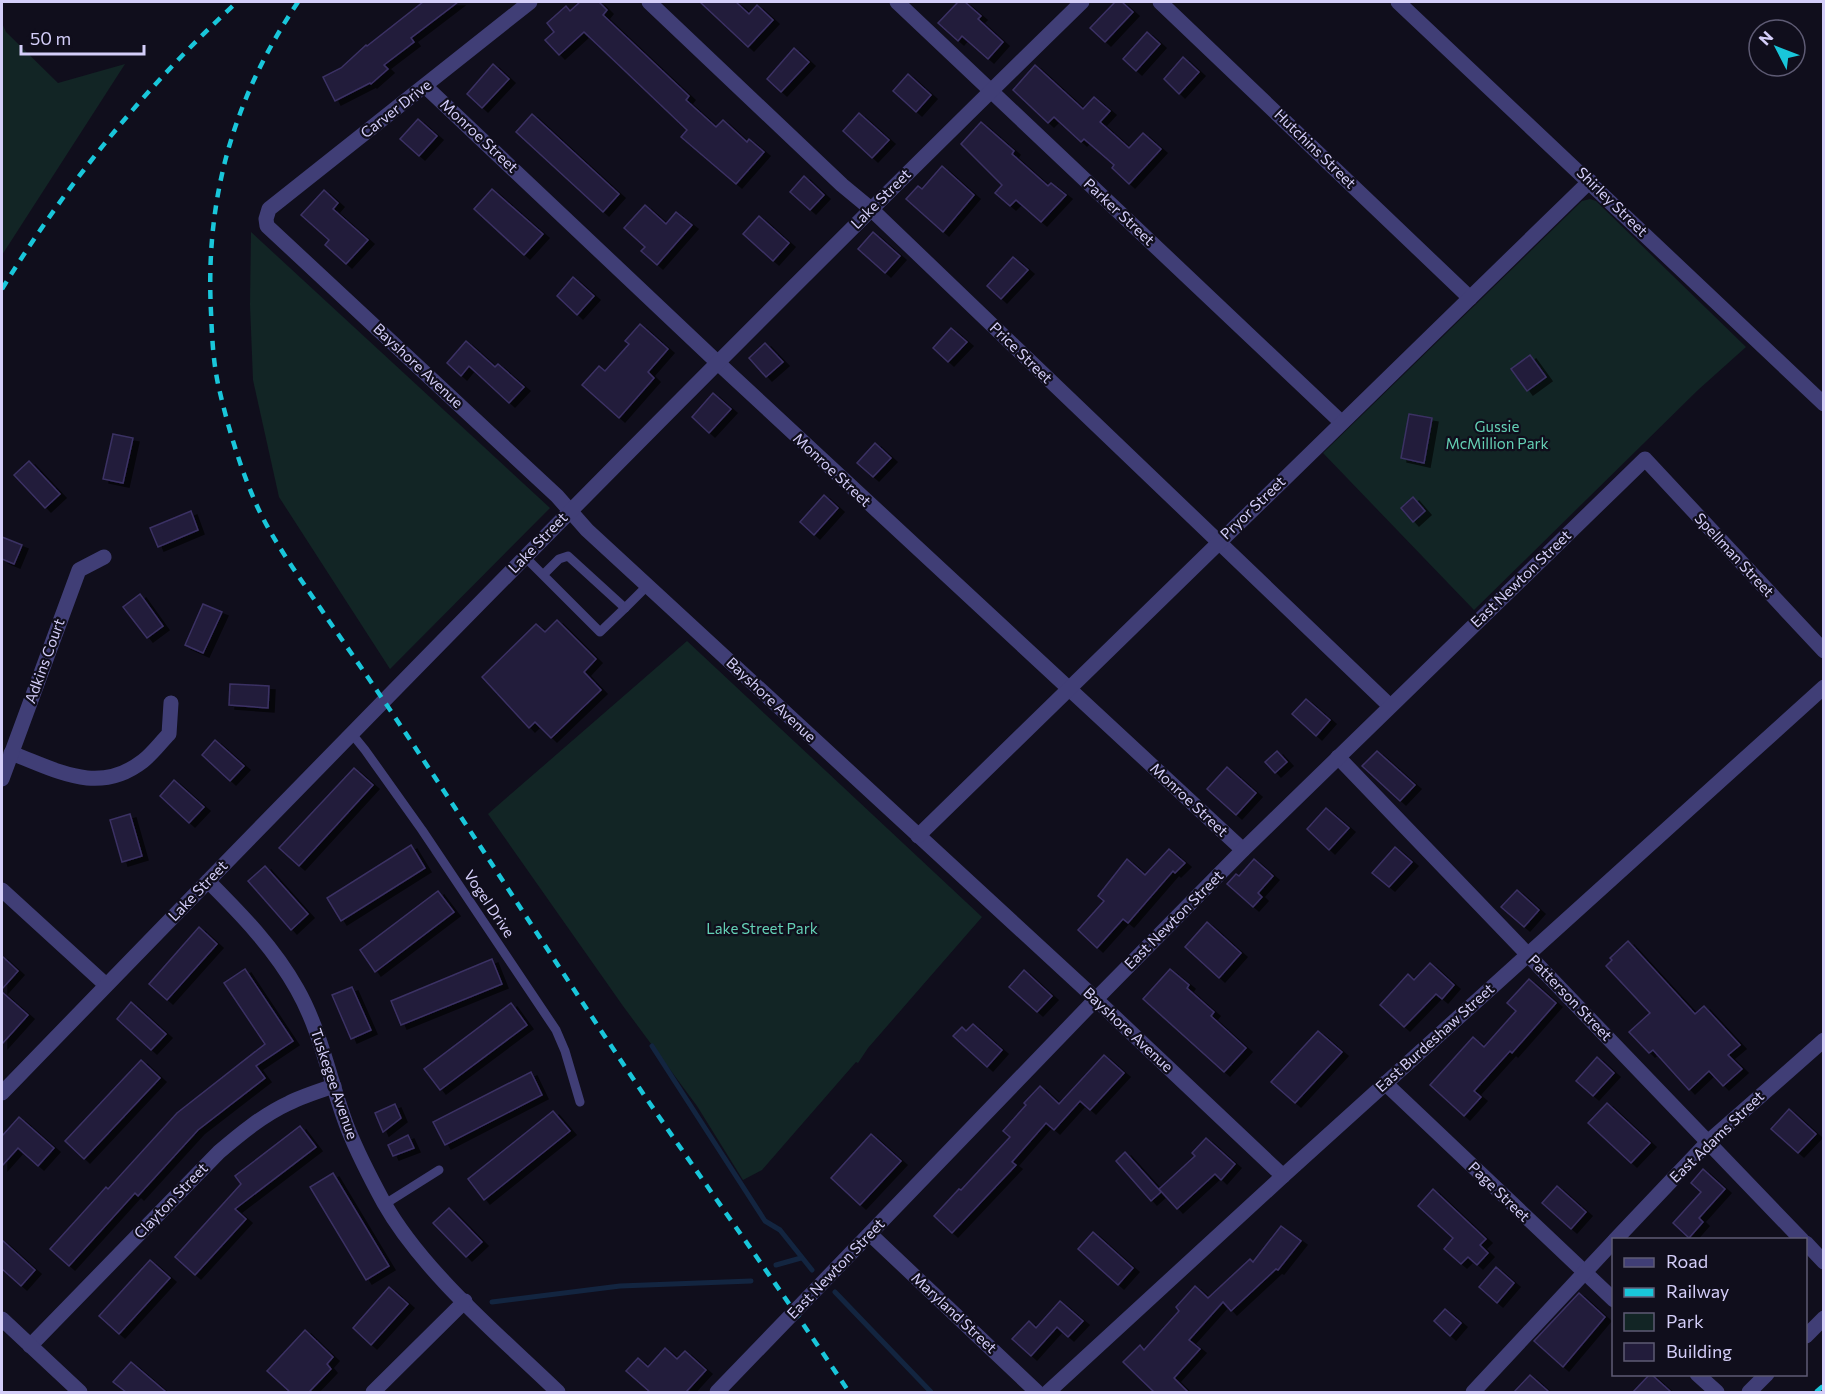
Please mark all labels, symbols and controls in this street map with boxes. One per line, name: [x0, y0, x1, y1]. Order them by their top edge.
scale bar: [21, 18, 144, 56]
north arrow: [1747, 18, 1807, 78]
text: 50 m: [30, 27, 71, 49]
text: N: [1754, 27, 1777, 48]
street label: Carver Drive: [357, 75, 434, 141]
street label: Monroe Street: [437, 95, 522, 176]
street label: Hutchins Street: [1271, 105, 1360, 192]
street label: Shirley Street: [1573, 163, 1652, 240]
street label: Lake Street: [847, 165, 914, 232]
street label: Parker Street: [1081, 174, 1159, 249]
street label: Price Street: [987, 318, 1057, 386]
street label: Bayshore Avenue: [370, 319, 467, 411]
park label: Gussie McMillion Park: [1445, 417, 1549, 452]
street label: Monroe Street: [790, 429, 875, 510]
street label: Pryor Street: [1216, 472, 1288, 543]
street label: Lake Street: [504, 508, 571, 576]
street label: Spellman Street: [1691, 509, 1778, 600]
street label: East Newton Street: [1466, 526, 1574, 631]
street label: Adkins Court: [20, 616, 68, 705]
street label: Bayshore Avenue: [723, 653, 820, 745]
street label: Monroe Street: [1147, 759, 1232, 840]
street label: Lake Street: [164, 856, 231, 924]
street label: Vogel Drive: [461, 866, 519, 940]
street label: East Newton Street: [1120, 866, 1226, 972]
park label: Lake Street Park: [706, 919, 818, 937]
street label: Patterson Street: [1525, 951, 1616, 1044]
street label: East Burdeshaw Street: [1371, 979, 1497, 1095]
street label: Bayshore Avenue: [1080, 983, 1177, 1075]
street label: Tuskegee Avenue: [308, 1026, 362, 1141]
street label: East Adams Street: [1665, 1087, 1767, 1186]
street label: Page Street: [1465, 1158, 1534, 1225]
street label: Clayton Street: [130, 1159, 211, 1242]
street label: East Newton Street: [783, 1214, 888, 1322]
legend: [1612, 1238, 1807, 1376]
text: Road: [1666, 1250, 1708, 1272]
street label: Maryland Street: [908, 1268, 1001, 1356]
text: Railway: [1666, 1280, 1729, 1302]
text: Park: [1666, 1310, 1704, 1332]
text: Building: [1666, 1340, 1732, 1362]

